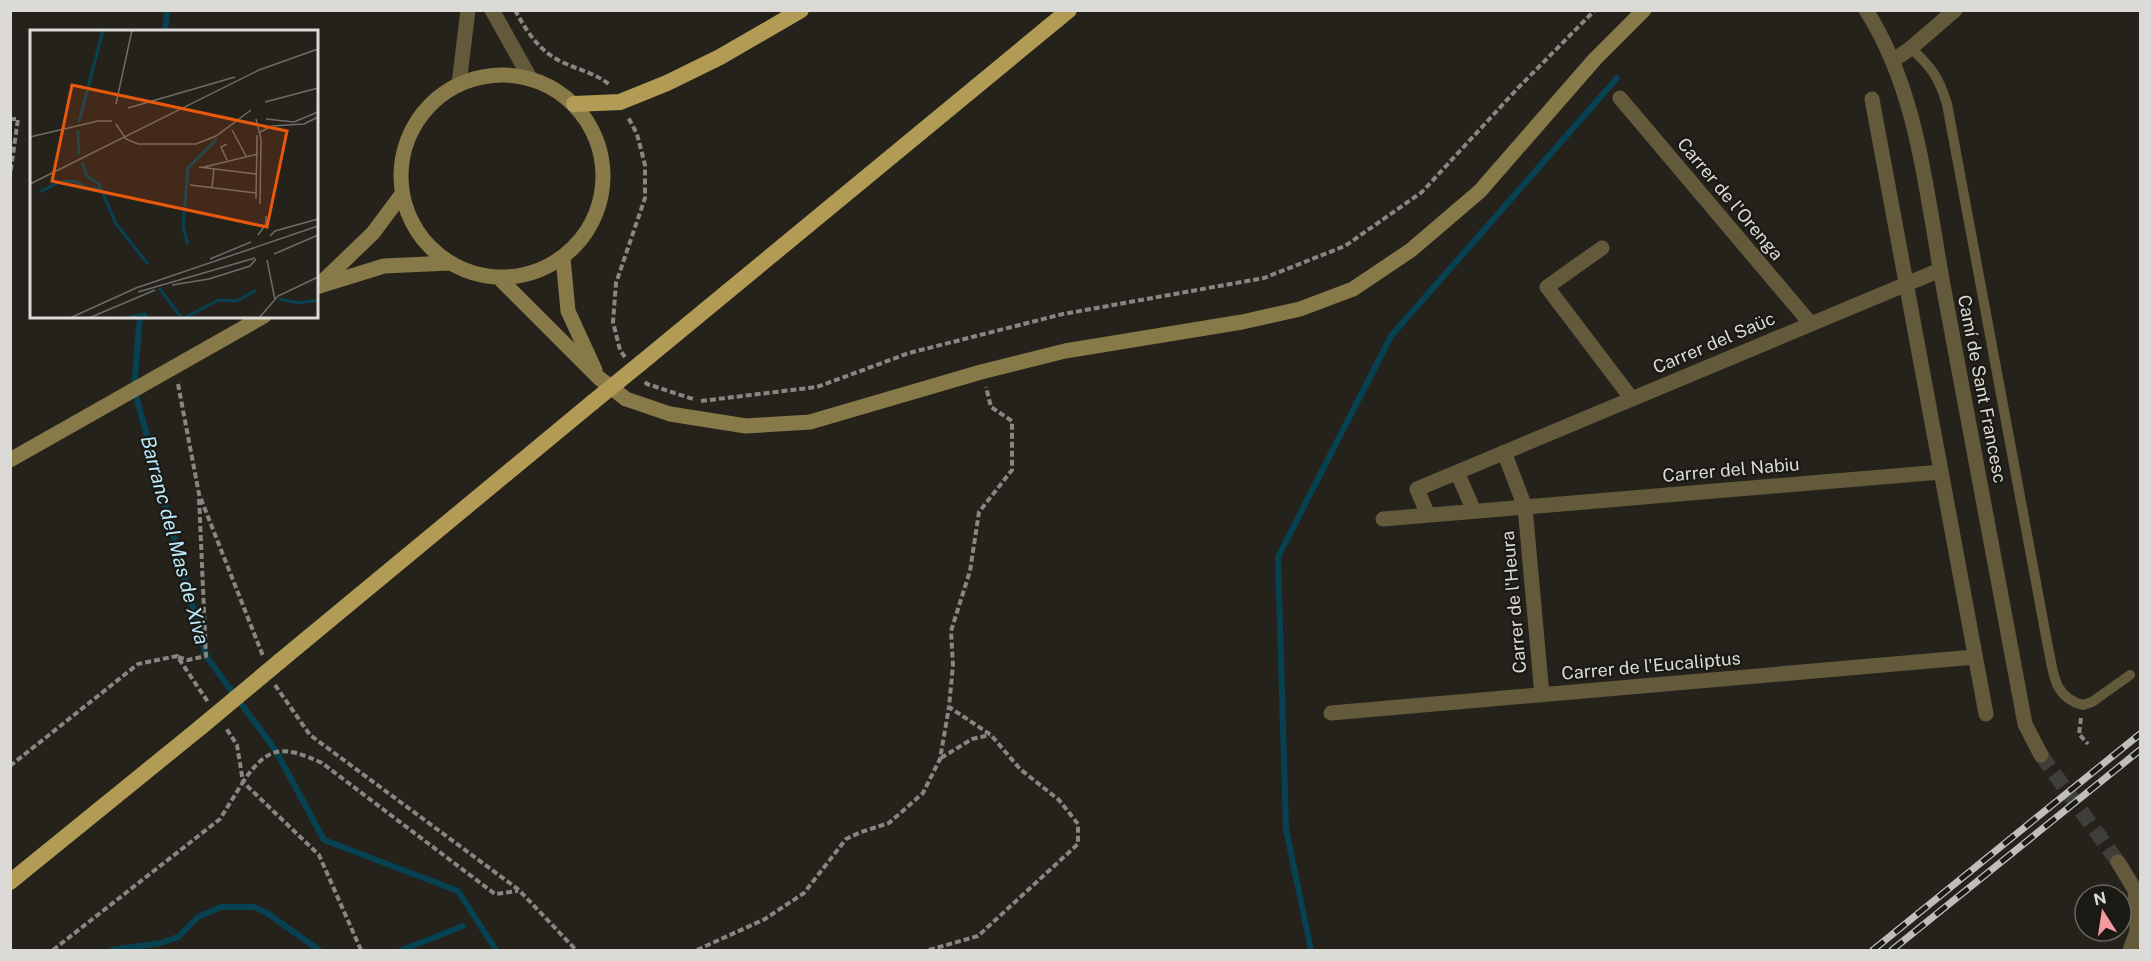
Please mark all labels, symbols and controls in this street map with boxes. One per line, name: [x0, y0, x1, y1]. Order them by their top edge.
inset map: [30, 30, 318, 318]
street label: Carrer de l'Orenga: [1673, 133, 1788, 264]
street label: Camí de Sant Francesc: [1954, 293, 2011, 485]
street label: Carrer del Saüc: [1650, 307, 1778, 378]
water label: Barranc del Mas de Xiva: [136, 433, 214, 647]
street label: Carrer del Nabiu: [1662, 453, 1800, 486]
street label: Carrer de l'Heura: [1497, 530, 1530, 674]
street label: Carrer de l'Eucaliptus: [1561, 647, 1741, 684]
north arrow: [2073, 883, 2133, 943]
text: N: [2092, 888, 2108, 909]

